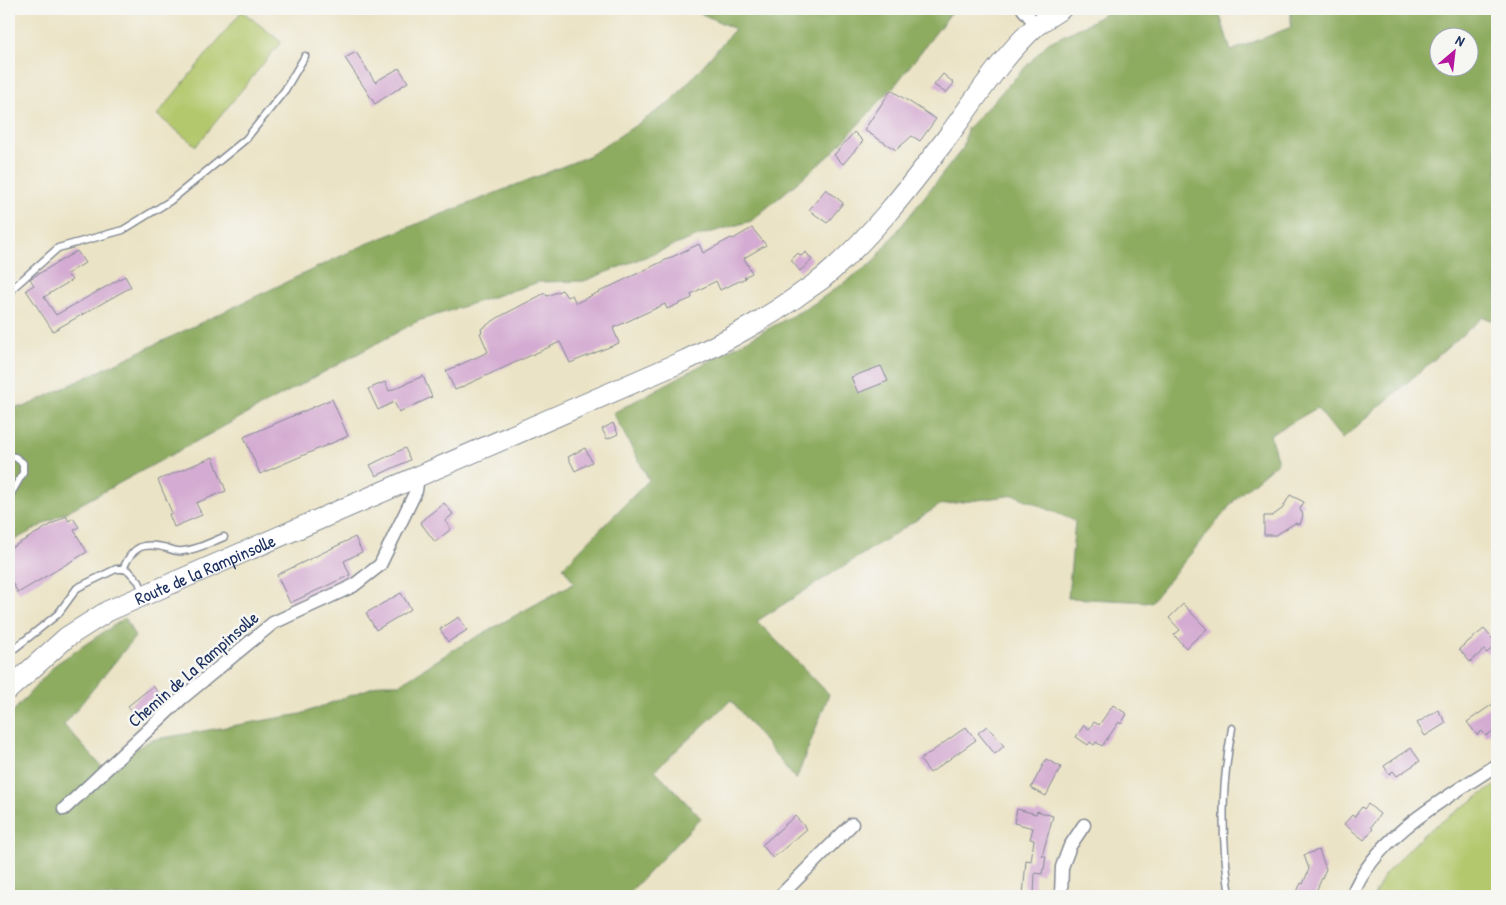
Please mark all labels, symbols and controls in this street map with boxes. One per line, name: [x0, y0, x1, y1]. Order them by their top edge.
north arrow: [1428, 28, 1478, 78]
text: N: [1453, 30, 1469, 50]
street label: Route de la Rampinsolle: [131, 527, 279, 611]
street label: Chemin de La Rampinsolle: [122, 605, 264, 733]

